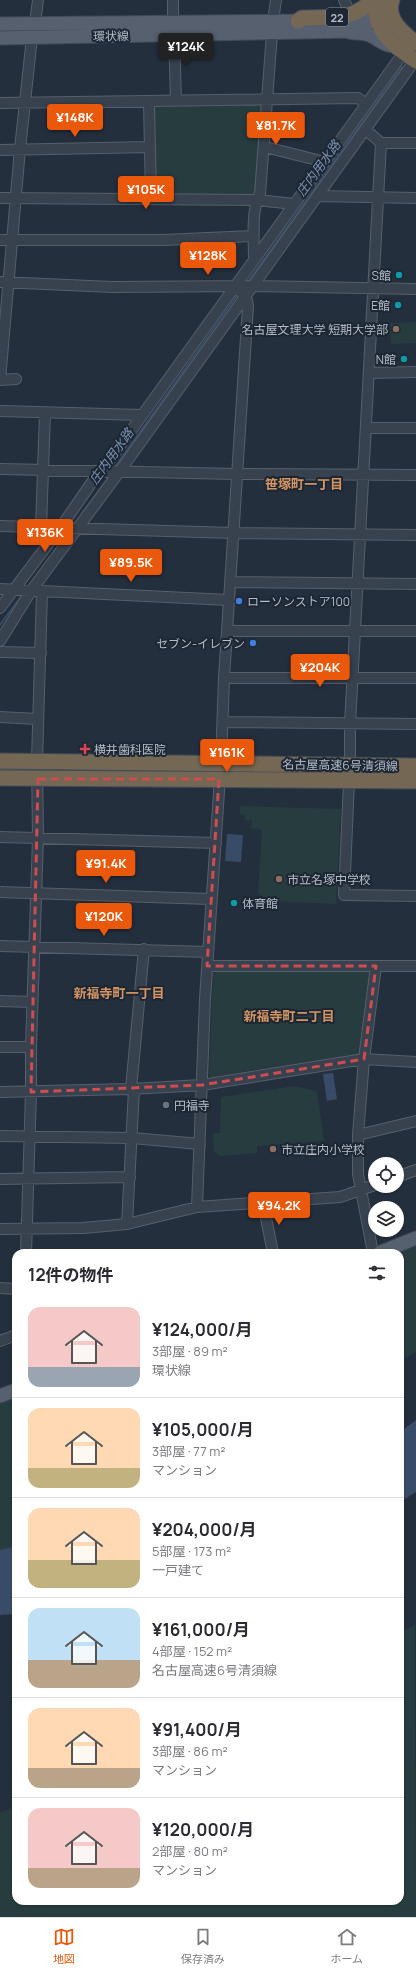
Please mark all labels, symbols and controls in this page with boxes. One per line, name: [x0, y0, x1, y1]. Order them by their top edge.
road number: 22: [326, 8, 348, 26]
street label: 環状線: [93, 27, 129, 45]
pin: ¥124K: [158, 33, 214, 67]
text: ¥124K: [167, 37, 205, 55]
pin: ¥148K: [47, 104, 103, 138]
text: ¥148K: [56, 108, 94, 126]
pin: ¥81.7K: [243, 112, 309, 146]
text: ¥81.7K: [256, 116, 296, 134]
water label: 庄内用水路: [292, 136, 345, 200]
pin: ¥105K: [118, 176, 174, 210]
text: ¥105K: [127, 180, 165, 198]
pin: ¥128K: [180, 242, 236, 276]
text: ¥128K: [189, 246, 227, 264]
place label: S館: [372, 267, 391, 284]
marker: S館: [394, 270, 404, 280]
place label: E館: [371, 297, 390, 314]
marker: E館: [393, 300, 403, 310]
place label: 名古屋文理大学 短期大学部: [242, 321, 388, 338]
marker: 名古屋文理大学 短期大学部: [391, 324, 401, 334]
place label: N館: [376, 351, 396, 368]
marker: N館: [399, 354, 409, 364]
water label: 庄内用水路: [85, 424, 138, 488]
district label: 笹塚町一丁目: [265, 475, 343, 493]
pin: ¥136K: [17, 519, 73, 553]
text: ¥136K: [26, 523, 64, 541]
pin: ¥89.5K: [98, 549, 164, 583]
text: ¥89.5K: [109, 553, 153, 571]
place label: ローソンストア100: [247, 593, 350, 610]
marker: ローソンストア100: [234, 596, 244, 606]
place label: セブン-イレブン: [156, 635, 245, 652]
marker: セブン-イレブン: [248, 638, 258, 648]
pin: ¥204K: [292, 654, 348, 688]
text: ¥204K: [300, 658, 340, 676]
pin: ¥161K: [199, 739, 255, 773]
place label: 横井歯科医院: [94, 741, 166, 758]
marker: 横井歯科医院: [79, 743, 91, 755]
text: ¥161K: [209, 743, 245, 761]
street label: 名古屋高速6号清須線: [282, 755, 398, 775]
pin: ¥91.4K: [73, 850, 139, 884]
text: ¥91.4K: [85, 854, 127, 872]
place label: 市立名塚中学校: [287, 871, 371, 888]
marker: 市立名塚中学校: [274, 874, 284, 884]
place label: 体育館: [242, 895, 278, 912]
marker: 体育館: [229, 898, 239, 908]
pin: ¥120K: [76, 903, 132, 937]
text: ¥120K: [85, 907, 123, 925]
district label: 新福寺町一丁目: [73, 984, 165, 1002]
district label: 新福寺町二丁目: [243, 1007, 335, 1025]
place label: 円福寺: [174, 1097, 210, 1114]
marker: 円福寺: [161, 1100, 171, 1110]
place label: 市立庄内小学校: [281, 1141, 365, 1158]
marker: 市立庄内小学校: [268, 1144, 278, 1154]
map controls: [368, 1157, 404, 1237]
button: locate: [368, 1157, 404, 1193]
pin: ¥94.2K: [246, 1192, 312, 1226]
text: ¥94.2K: [257, 1196, 301, 1214]
button: layers: [368, 1201, 404, 1237]
icon: filters: [366, 1262, 388, 1284]
text: 12件の物件: [28, 1263, 114, 1286]
text: ¥124,000/月: [152, 1318, 253, 1341]
icon: home: [60, 1323, 108, 1371]
text: 3部屋 · 89 m²: [152, 1342, 228, 1360]
text: 環状線: [152, 1361, 191, 1379]
text: ¥105,000/月: [152, 1418, 254, 1441]
icon: home: [60, 1424, 108, 1472]
text: 3部屋 · 77 m²: [152, 1442, 226, 1460]
text: マンション: [152, 1461, 217, 1479]
text: ¥204,000/月: [152, 1518, 257, 1541]
icon: home: [60, 1524, 108, 1572]
text: 5部屋 · 173 m²: [152, 1542, 231, 1560]
text: 一戸建て: [152, 1561, 204, 1579]
text: ¥161,000/月: [152, 1618, 250, 1641]
icon: home: [60, 1624, 108, 1672]
text: 4部屋 · 152 m²: [152, 1642, 232, 1660]
text: 名古屋高速6号清須線: [152, 1661, 277, 1679]
text: ¥91,400/月: [152, 1718, 242, 1741]
icon: home: [60, 1724, 108, 1772]
text: 3部屋 · 86 m²: [152, 1742, 228, 1760]
text: マンション: [152, 1761, 217, 1779]
text: ¥120,000/月: [152, 1818, 254, 1841]
icon: home: [60, 1824, 108, 1872]
text: 2部屋 · 80 m²: [152, 1842, 228, 1860]
text: マンション: [152, 1861, 217, 1879]
tab: 地図: [53, 1926, 75, 1966]
tab: 保存済み: [181, 1926, 225, 1966]
tab: ホーム: [330, 1926, 363, 1966]

